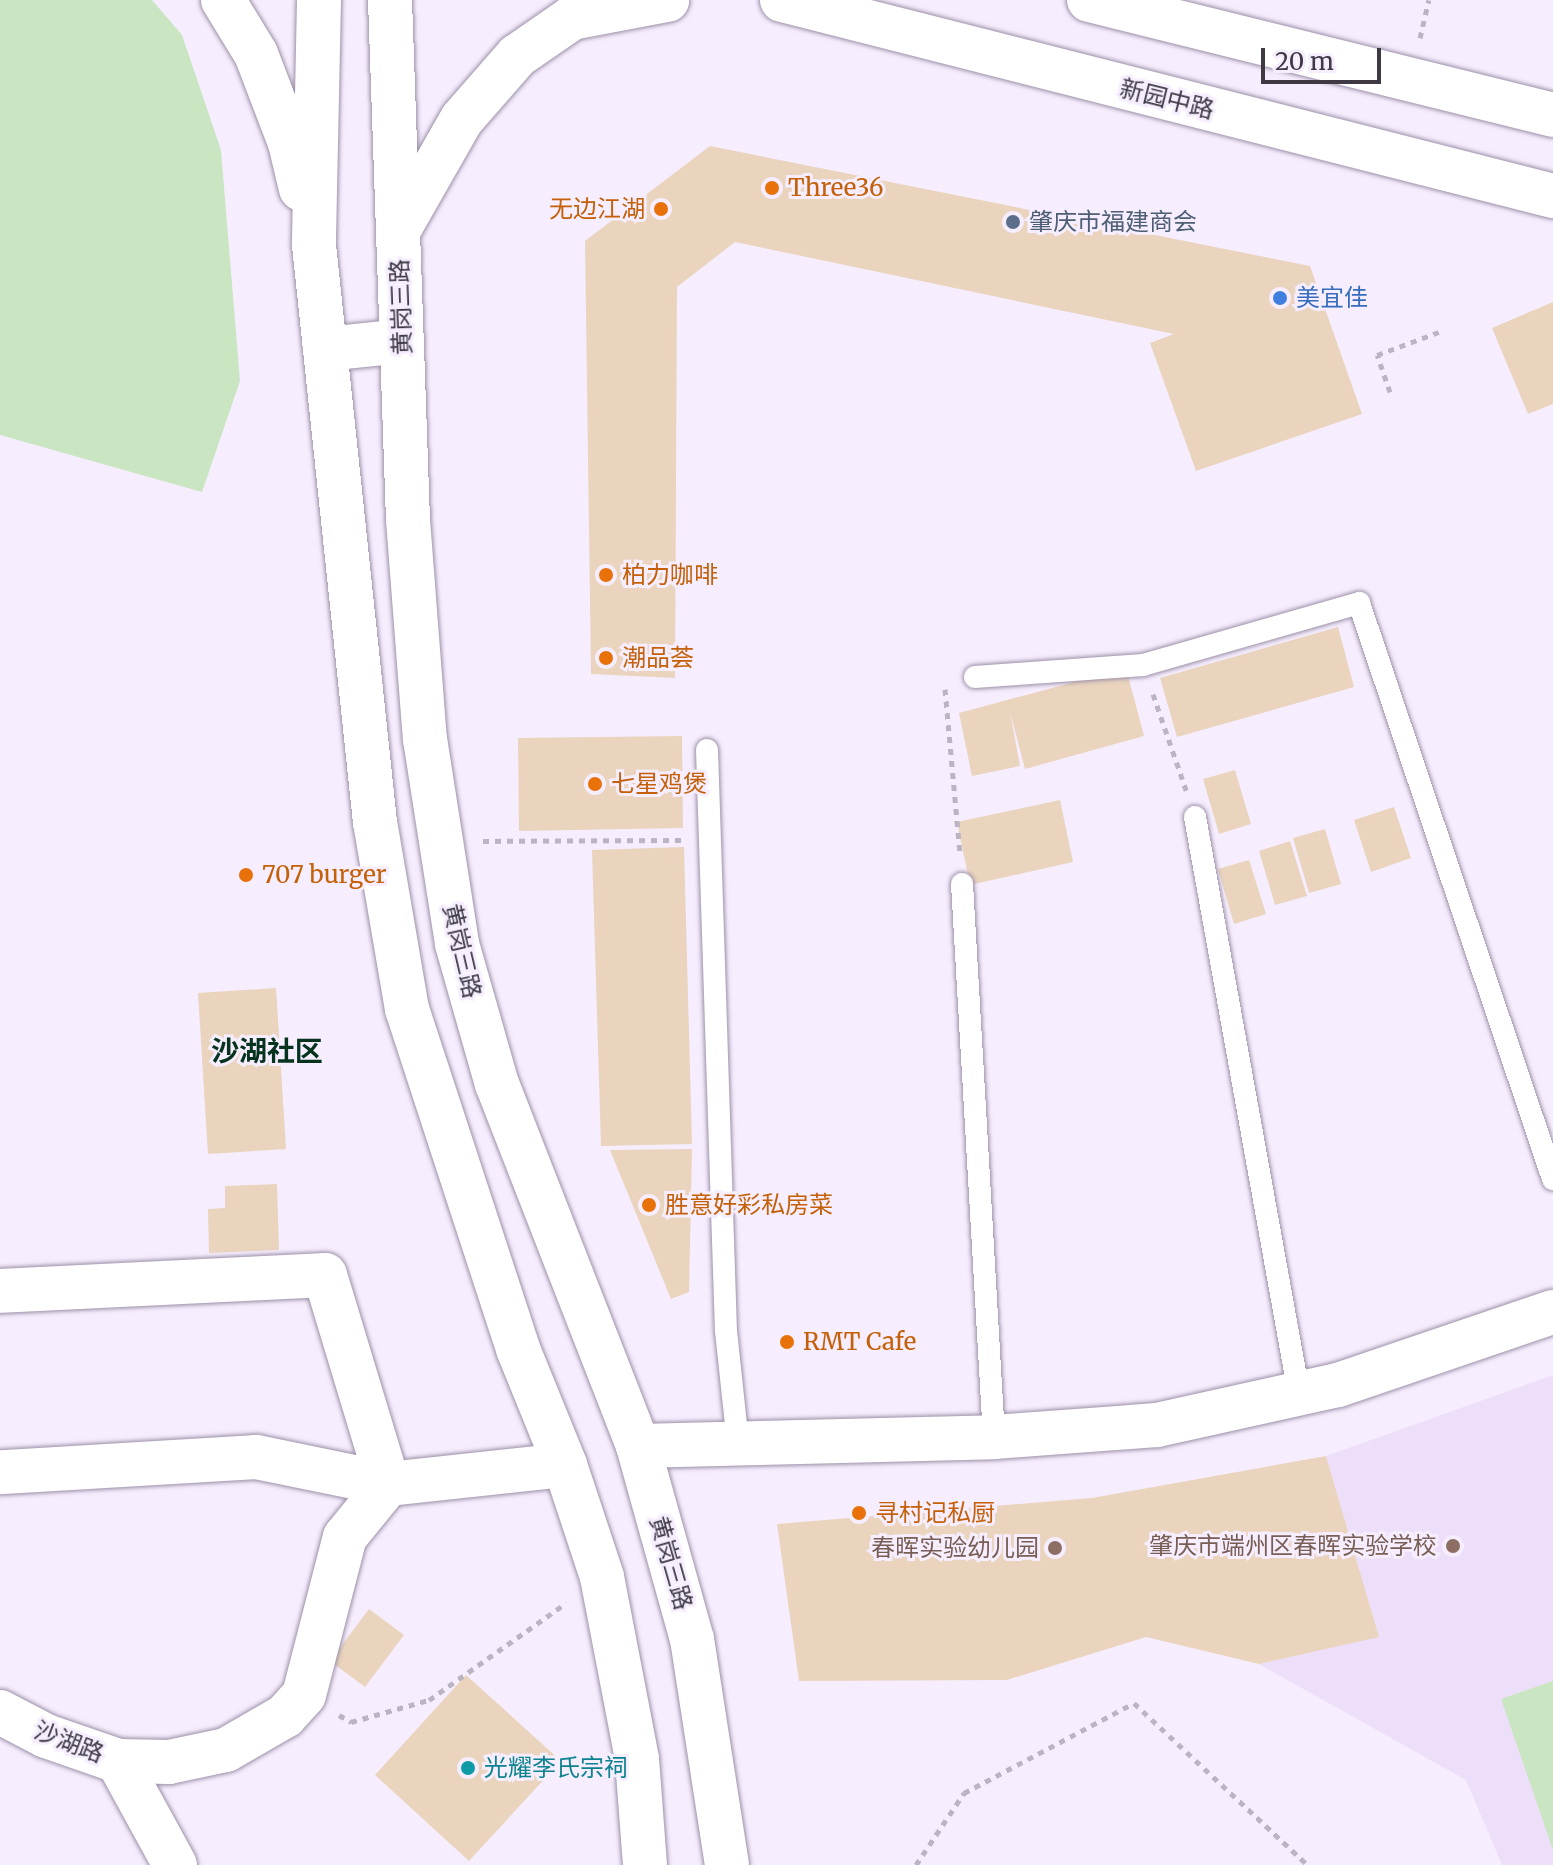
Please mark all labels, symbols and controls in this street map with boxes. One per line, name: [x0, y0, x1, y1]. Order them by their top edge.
scale bar: [1265, 32, 1385, 82]
text: 20 m: [1275, 46, 1334, 77]
street label: 新园中路: [1117, 73, 1217, 125]
place label: Three36: [788, 174, 884, 202]
marker: Three36: [763, 179, 781, 197]
place label: 无边江湖: [549, 195, 645, 223]
marker: 无边江湖: [652, 200, 670, 218]
place label: 肇庆市福建商会: [1029, 208, 1197, 236]
marker: 肇庆市福建商会: [1004, 213, 1022, 231]
street label: 黄岗三路: [385, 259, 417, 355]
place label: 美宜佳: [1296, 284, 1368, 312]
marker: 美宜佳: [1271, 289, 1289, 307]
place label: 柏力咖啡: [622, 561, 718, 589]
marker: 柏力咖啡: [597, 566, 615, 584]
place label: 潮品荟: [622, 644, 694, 672]
marker: 潮品荟: [597, 649, 615, 667]
place label: 七星鸡煲: [611, 770, 707, 798]
marker: 七星鸡煲: [586, 775, 604, 793]
place label: 707 burger: [262, 861, 386, 889]
marker: 707 burger: [237, 866, 255, 884]
street label: 黄岗三路: [437, 901, 487, 1001]
district label: 沙湖社区: [211, 1034, 323, 1068]
place label: 胜意好彩私房菜: [665, 1191, 833, 1219]
marker: 胜意好彩私房菜: [640, 1196, 658, 1214]
place label: RMT Cafe: [803, 1328, 916, 1356]
marker: RMT Cafe: [778, 1333, 796, 1351]
place label: 寻村记私厨: [875, 1499, 995, 1527]
marker: 寻村记私厨: [850, 1504, 868, 1522]
street label: 黄岗三路: [644, 1513, 698, 1613]
place label: 肇庆市端州区春晖实验学校: [1149, 1532, 1437, 1560]
place label: 春晖实验幼儿园: [871, 1534, 1039, 1562]
marker: 肇庆市端州区春晖实验学校: [1444, 1537, 1462, 1555]
marker: 春晖实验幼儿园: [1046, 1539, 1064, 1557]
street label: 沙湖路: [30, 1716, 108, 1768]
place label: 光耀李氏宗祠: [484, 1754, 628, 1782]
marker: 光耀李氏宗祠: [459, 1759, 477, 1777]

